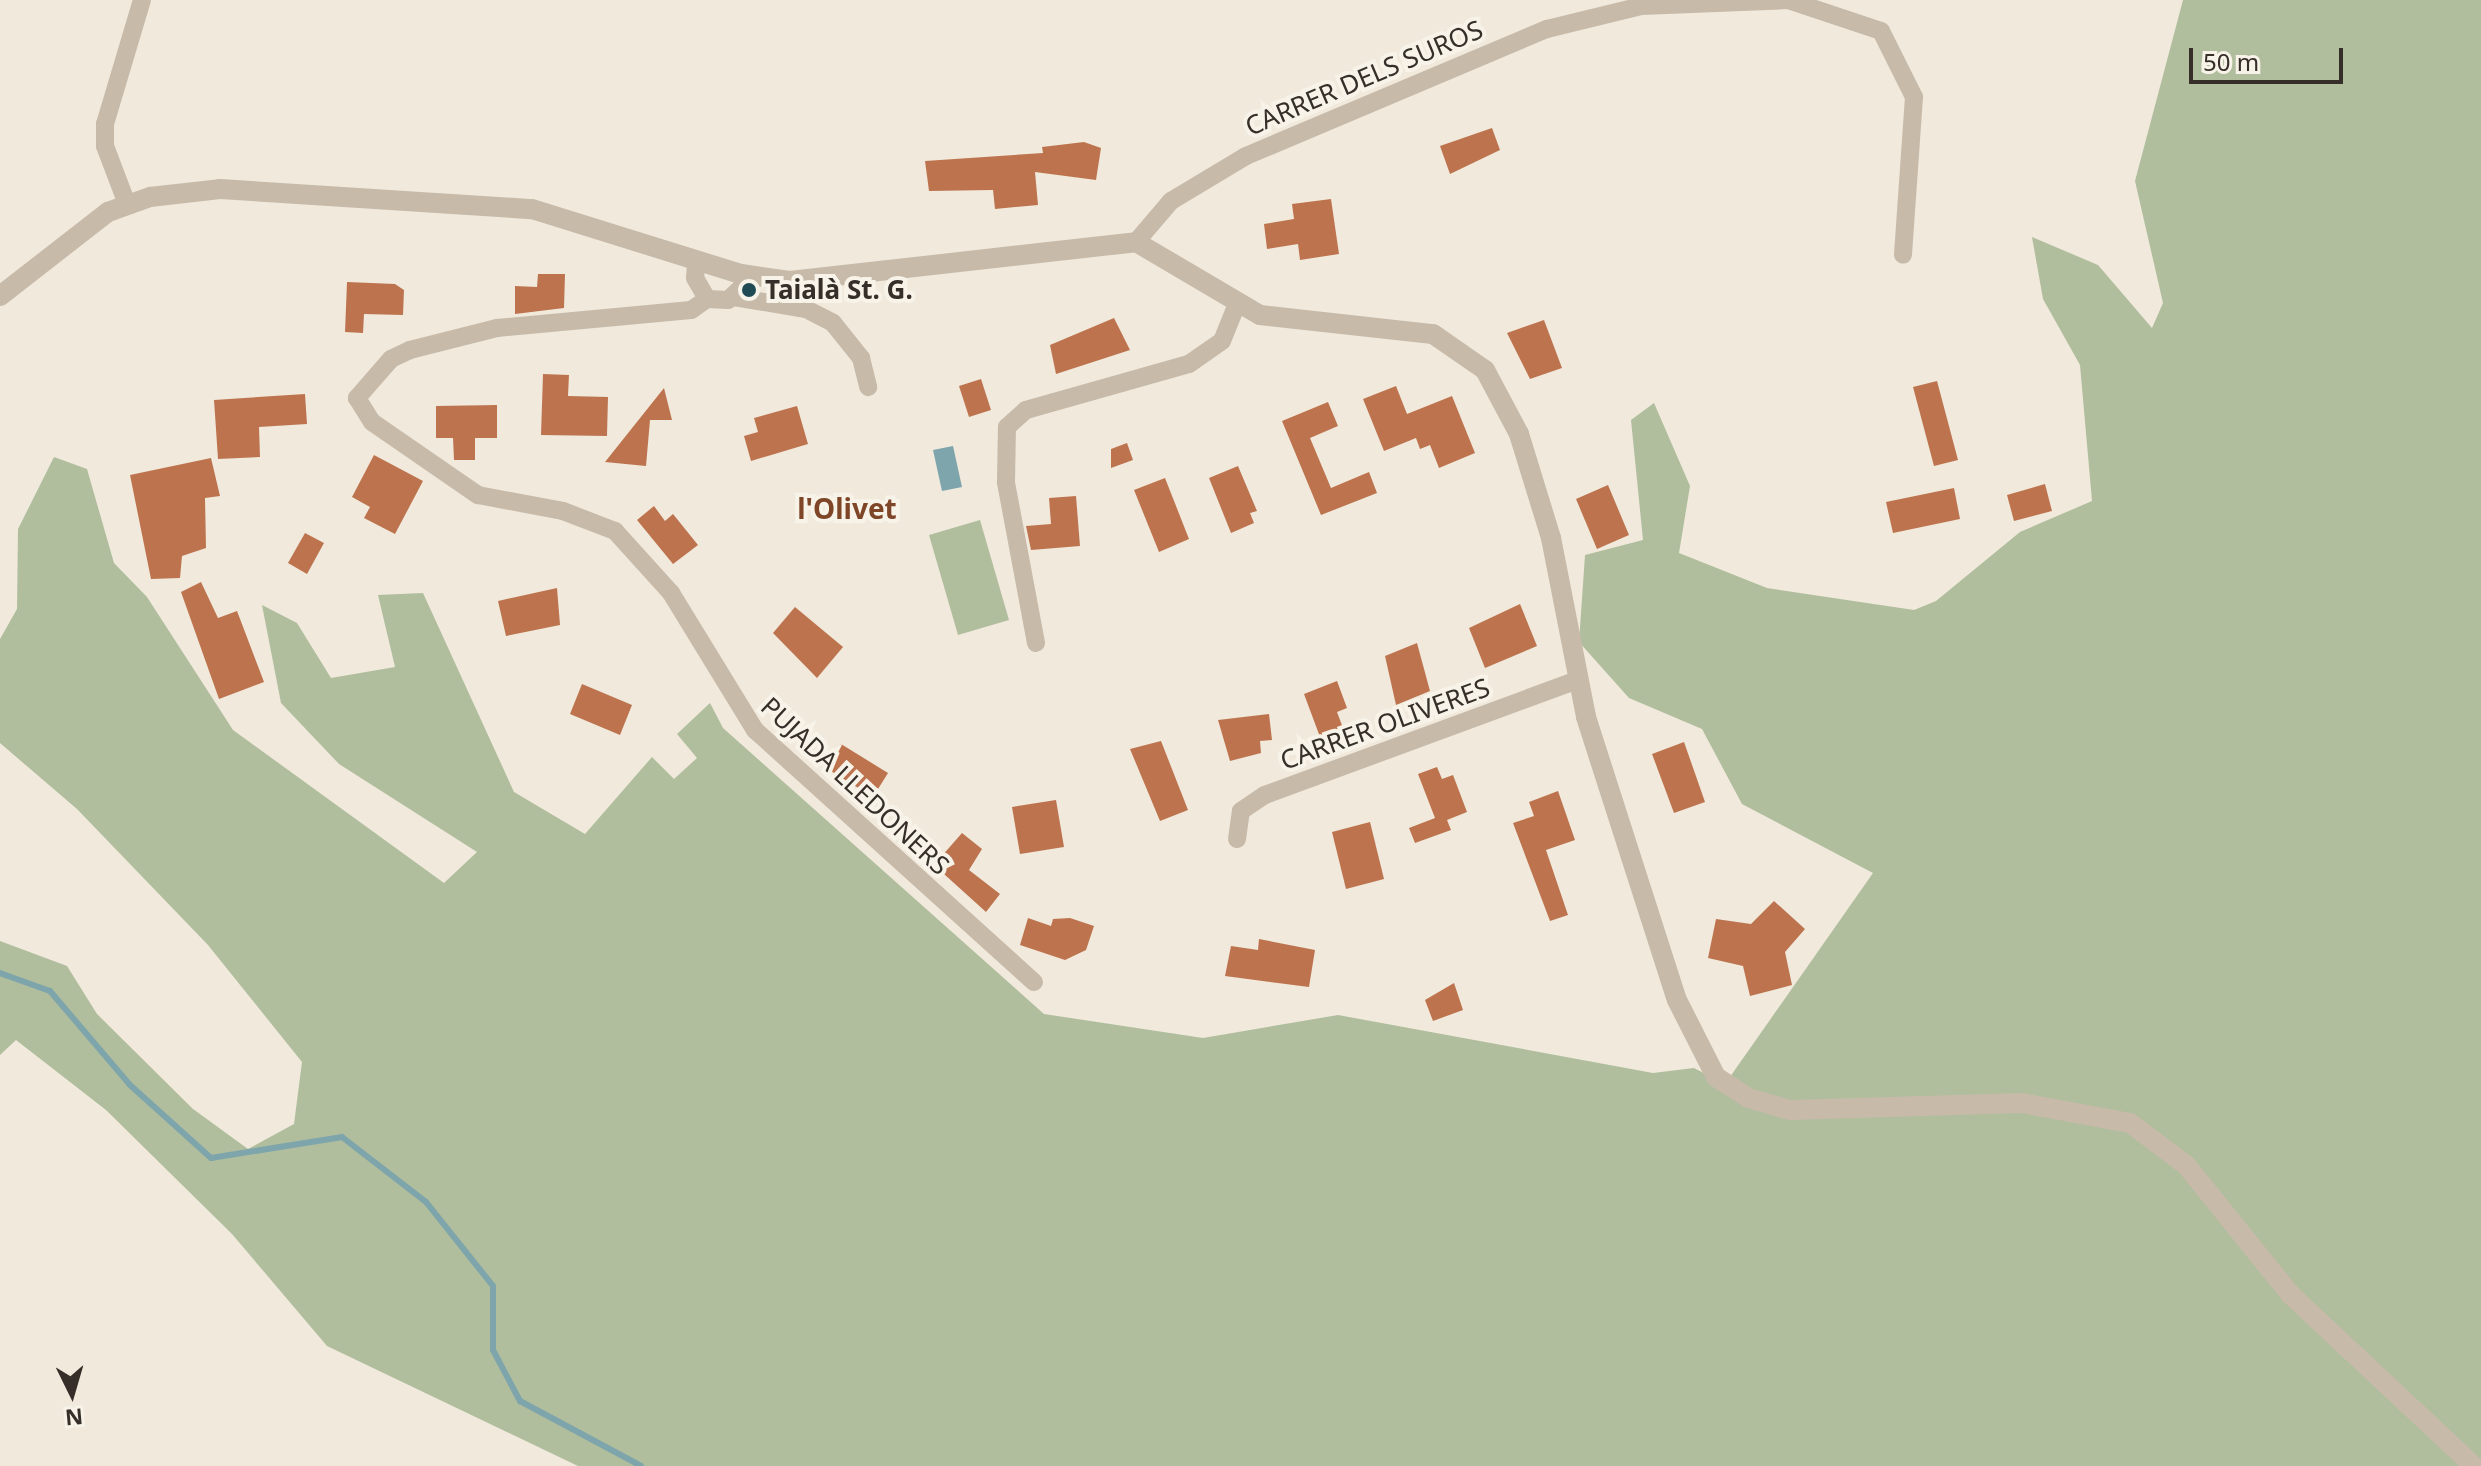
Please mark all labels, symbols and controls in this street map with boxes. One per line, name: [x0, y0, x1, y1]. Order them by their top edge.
street label: CARRER DELS SUROS: [1241, 14, 1487, 142]
scale bar: [2193, 32, 2347, 82]
text: 50 m: [2203, 45, 2259, 78]
place label: Taialà St. G.: [765, 274, 913, 306]
marker: Taialà St. G.: [740, 281, 758, 299]
district label: l'Olivet: [797, 491, 897, 525]
street label: CARRER OLIVERES: [1276, 672, 1494, 776]
street label: PUJADA LLEDONERS: [754, 691, 956, 881]
north arrow: [32, 1354, 112, 1434]
text: N: [64, 1402, 84, 1434]

